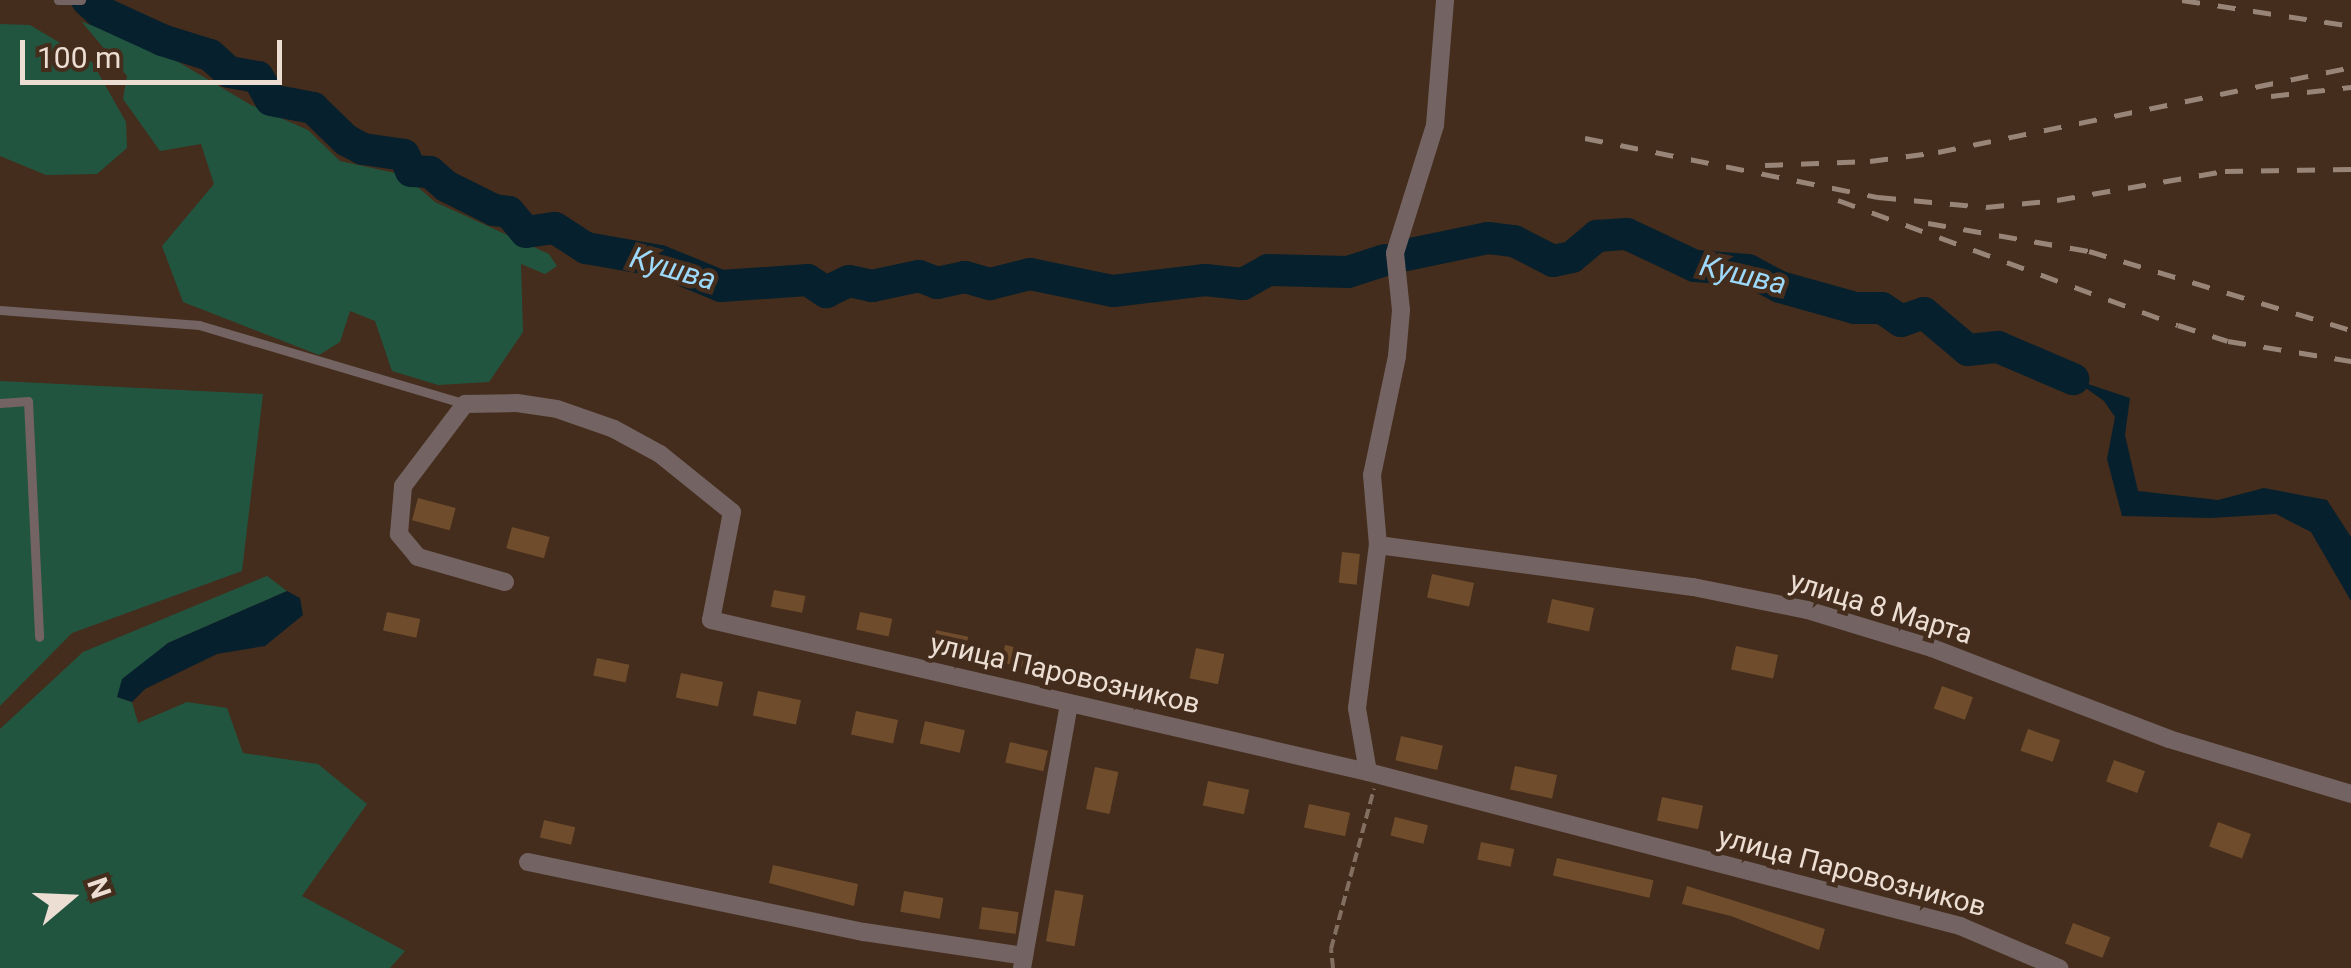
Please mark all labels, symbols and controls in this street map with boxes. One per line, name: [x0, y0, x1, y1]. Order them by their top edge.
scale bar: [25, 20, 288, 82]
text: 100 m: [37, 40, 121, 75]
water label: Кушва: [626, 240, 720, 298]
water label: Кушва: [1696, 248, 1790, 302]
street label: улица 8 Марта: [1786, 564, 1976, 652]
street label: улица Паровозников: [927, 627, 1203, 721]
street label: улица Паровозников: [1714, 820, 1990, 924]
north arrow: [20, 848, 120, 948]
text: N: [80, 873, 118, 903]

